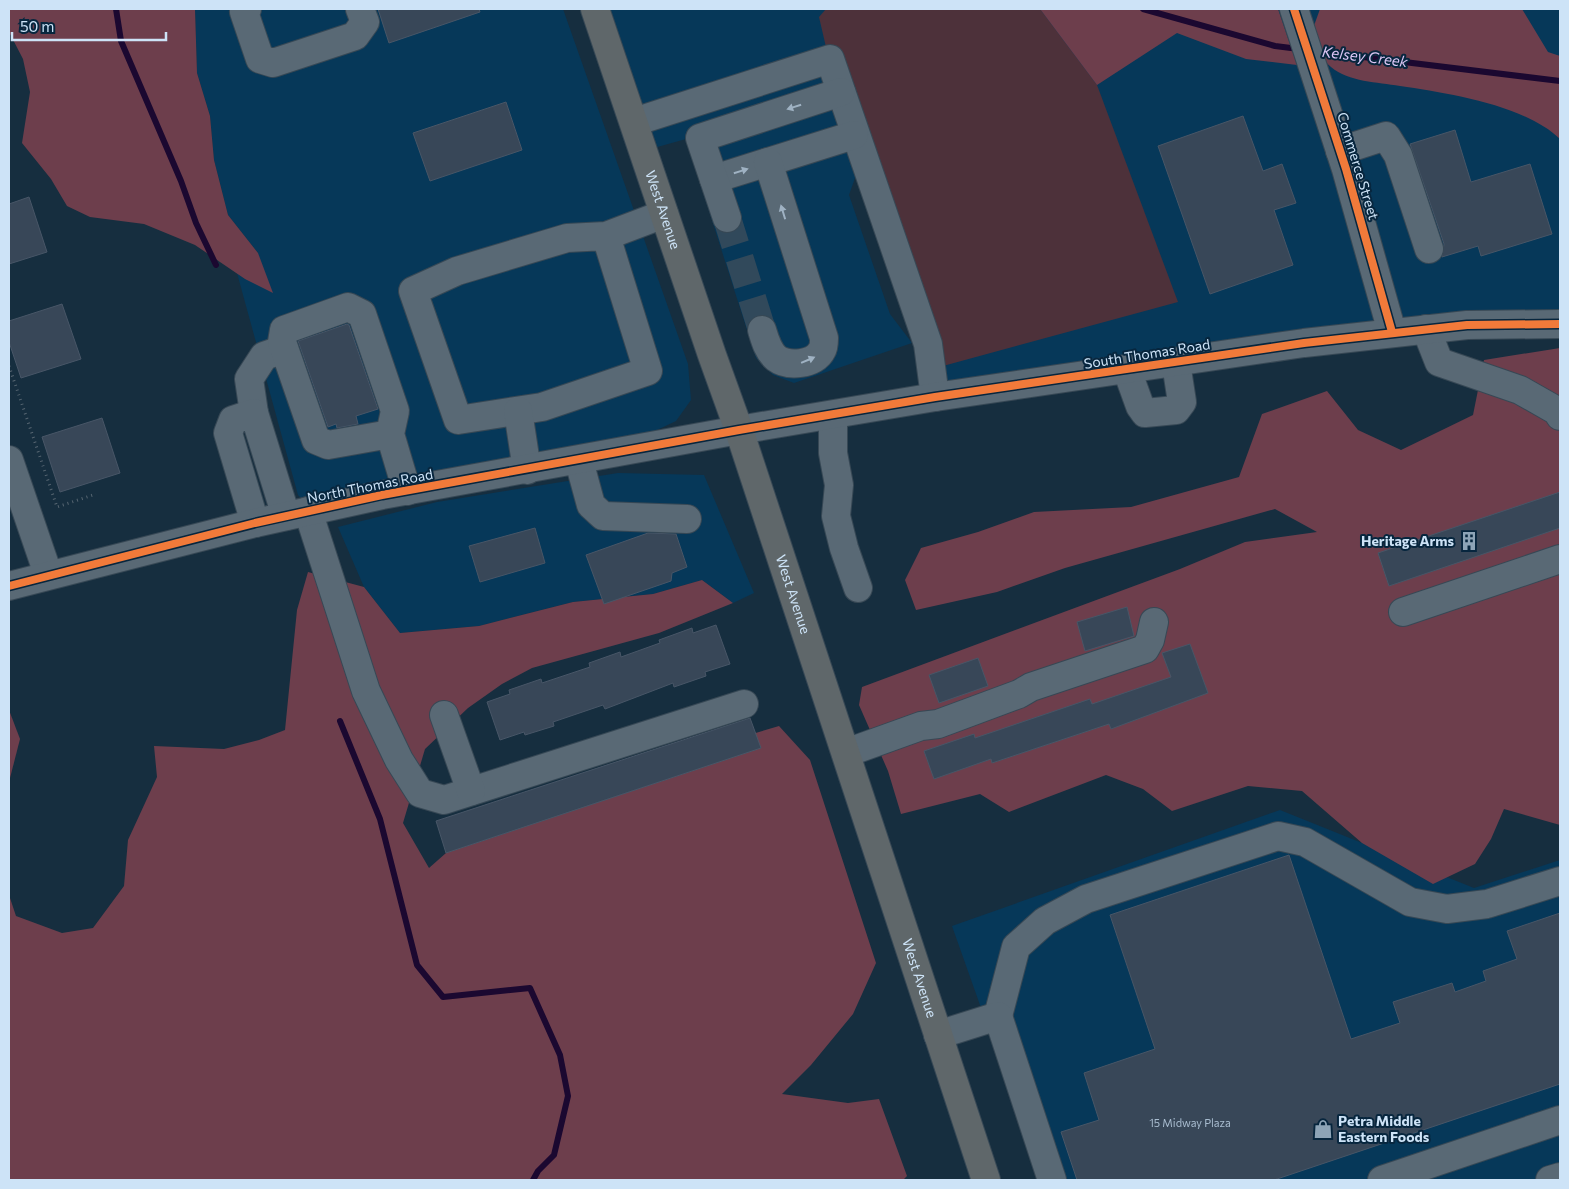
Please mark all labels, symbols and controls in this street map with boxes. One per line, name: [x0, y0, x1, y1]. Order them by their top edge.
scale bar: [12, 10, 166, 42]
text: 50 m: [20, 17, 54, 35]
water label: Kelsey Creek: [1321, 42, 1410, 70]
one-way arrow: [787, 104, 802, 112]
street label: Commerce Street: [1334, 110, 1383, 222]
one-way arrow: [733, 166, 748, 174]
street label: West Avenue: [642, 168, 685, 251]
one-way arrow: [779, 204, 787, 219]
street label: South Thomas Road: [1083, 335, 1211, 372]
one-way arrow: [801, 355, 815, 363]
street label: North Thomas Road: [306, 465, 434, 506]
building icon: Heritage Arms: [1458, 530, 1480, 552]
place label: Heritage Arms: [1361, 532, 1454, 549]
street label: West Avenue: [773, 553, 815, 636]
street label: West Avenue: [899, 936, 941, 1020]
place label: Petra Middle Eastern Foods: [1338, 1112, 1430, 1145]
house number: 15 Midway Plaza: [1149, 1116, 1231, 1129]
shop icon: Petra Middle Eastern Foods: [1312, 1118, 1334, 1140]

